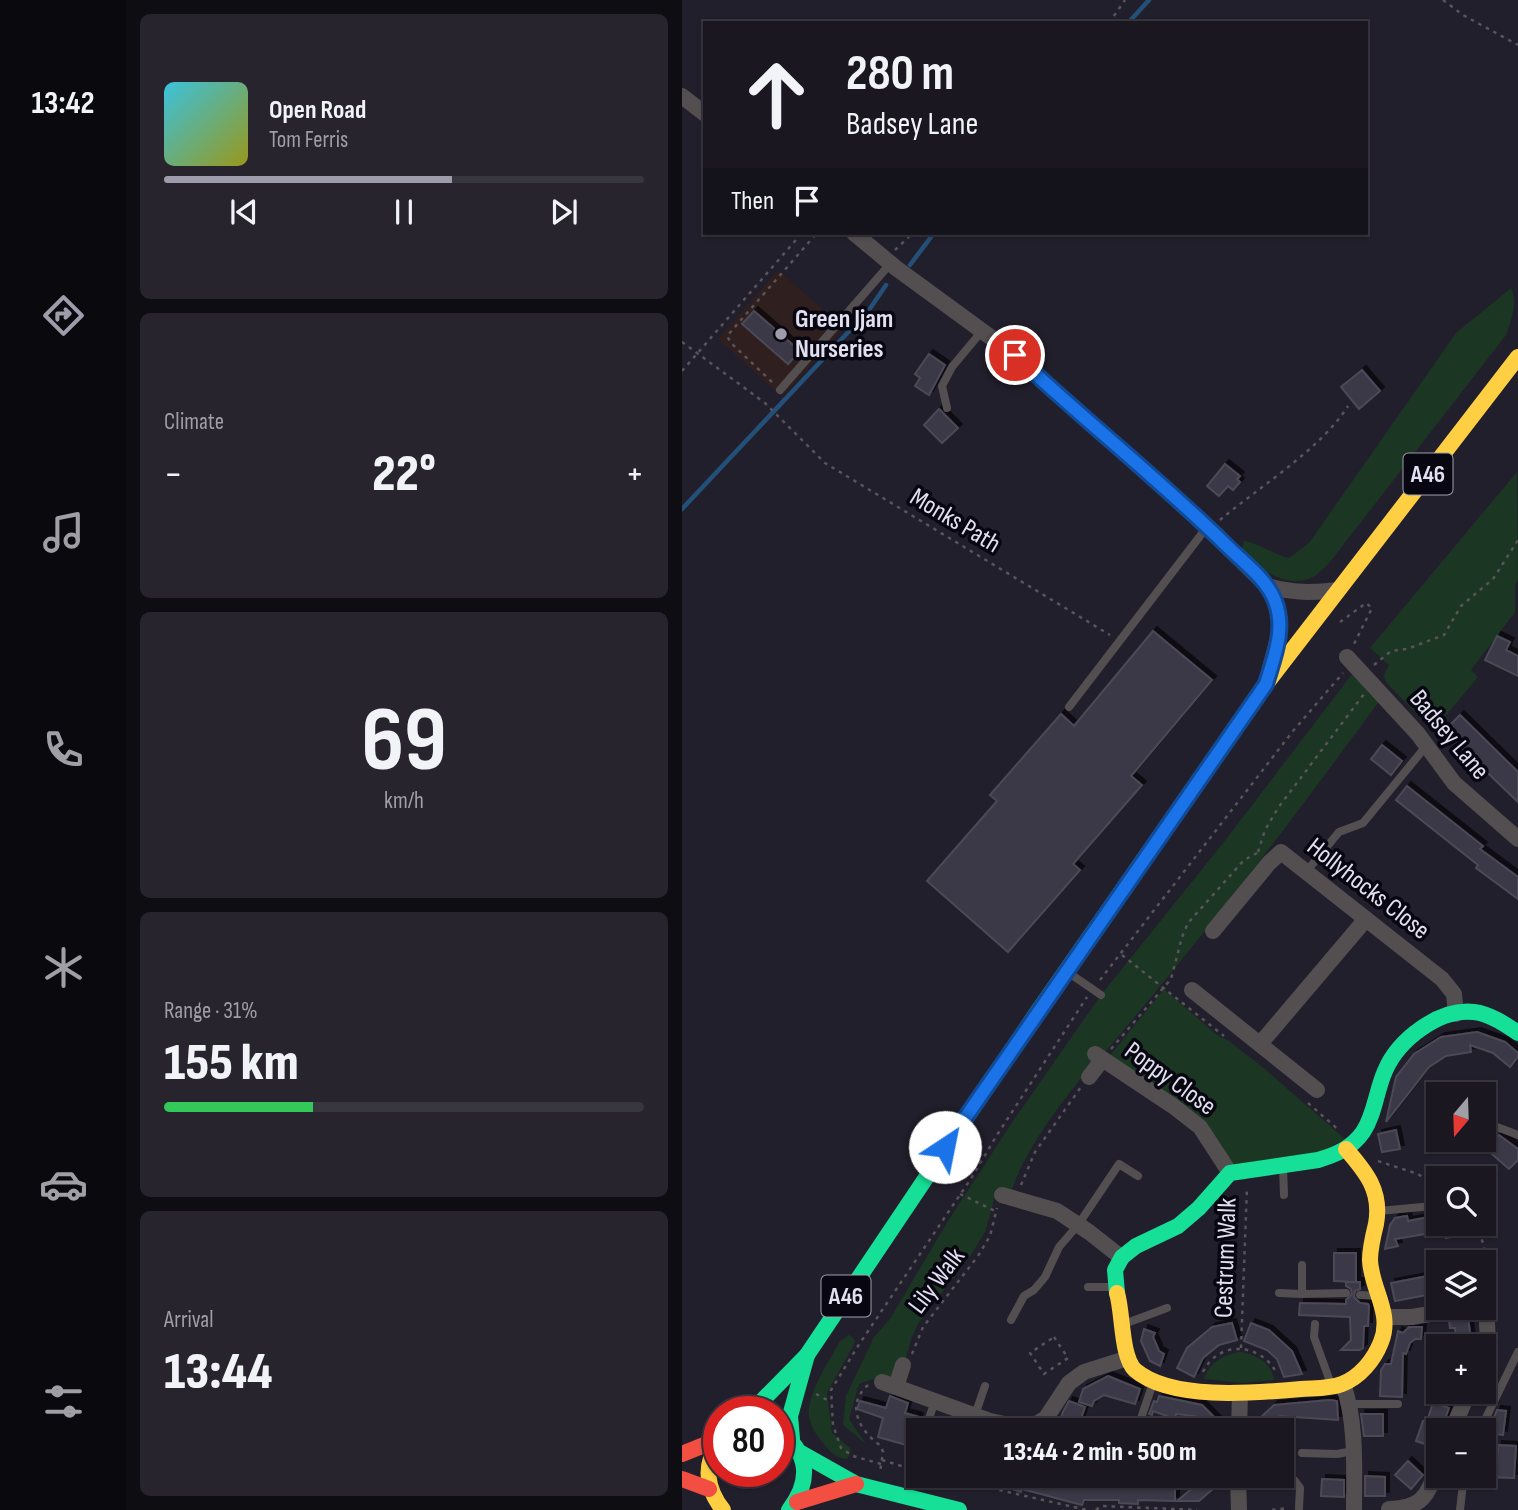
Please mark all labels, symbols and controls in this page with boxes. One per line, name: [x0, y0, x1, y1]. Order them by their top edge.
text: 280 m: [846, 45, 954, 104]
icon: ahead: [731, 49, 822, 140]
text: 13:42: [32, 84, 95, 123]
text: Open Road: [269, 95, 366, 126]
text: Badsey Lane: [846, 105, 978, 144]
text: Tom Ferris: [269, 126, 348, 154]
icon: arrive: [788, 182, 826, 220]
text: Then: [731, 186, 774, 217]
icon: previous: [225, 193, 263, 231]
icon: pause: [385, 193, 423, 231]
icon: next: [545, 193, 583, 231]
icon: directions: [39, 291, 88, 340]
place label: Green Jjam Nurseries: [795, 304, 893, 365]
pin: [985, 325, 1045, 385]
marker: Green Jjam Nurseries: [773, 326, 789, 342]
icon: arrive: [996, 336, 1034, 374]
text: Climate: [164, 408, 224, 436]
text: 22°: [372, 443, 436, 506]
text: −: [164, 452, 183, 497]
text: +: [625, 452, 644, 497]
road number: A46: [1404, 453, 1452, 494]
street label: Monks Path: [904, 482, 1006, 560]
icon: music: [39, 508, 88, 557]
street label: Badsey Lane: [1403, 684, 1495, 786]
text: 69: [361, 687, 447, 796]
icon: phone: [39, 725, 88, 774]
text: km/h: [384, 787, 424, 815]
street label: Hollyhocks Close: [1301, 832, 1435, 946]
icon: climate: [39, 943, 88, 992]
text: Range · 31%: [164, 997, 258, 1025]
text: 155 km: [164, 1032, 299, 1095]
street label: Poppy Close: [1118, 1036, 1222, 1122]
north arrow: [1426, 1082, 1496, 1152]
map controls: [1426, 1082, 1496, 1488]
position arrow: [908, 1110, 982, 1184]
icon: car: [39, 1160, 88, 1209]
button: search: [1426, 1166, 1496, 1236]
street label: Cestrum Walk: [1208, 1197, 1244, 1319]
street label: Lily Walk: [902, 1242, 972, 1320]
button: layers: [1426, 1250, 1496, 1320]
road number: A46: [822, 1276, 870, 1316]
text: Arrival: [164, 1306, 213, 1334]
button: +: [1426, 1334, 1496, 1404]
text: 13:44: [164, 1341, 273, 1404]
icon: filters: [39, 1377, 88, 1426]
speed limit sign: 80: [703, 1396, 794, 1487]
button: −: [1426, 1418, 1496, 1488]
text: 13:44 · 2 min · 500 m: [1004, 1437, 1196, 1468]

